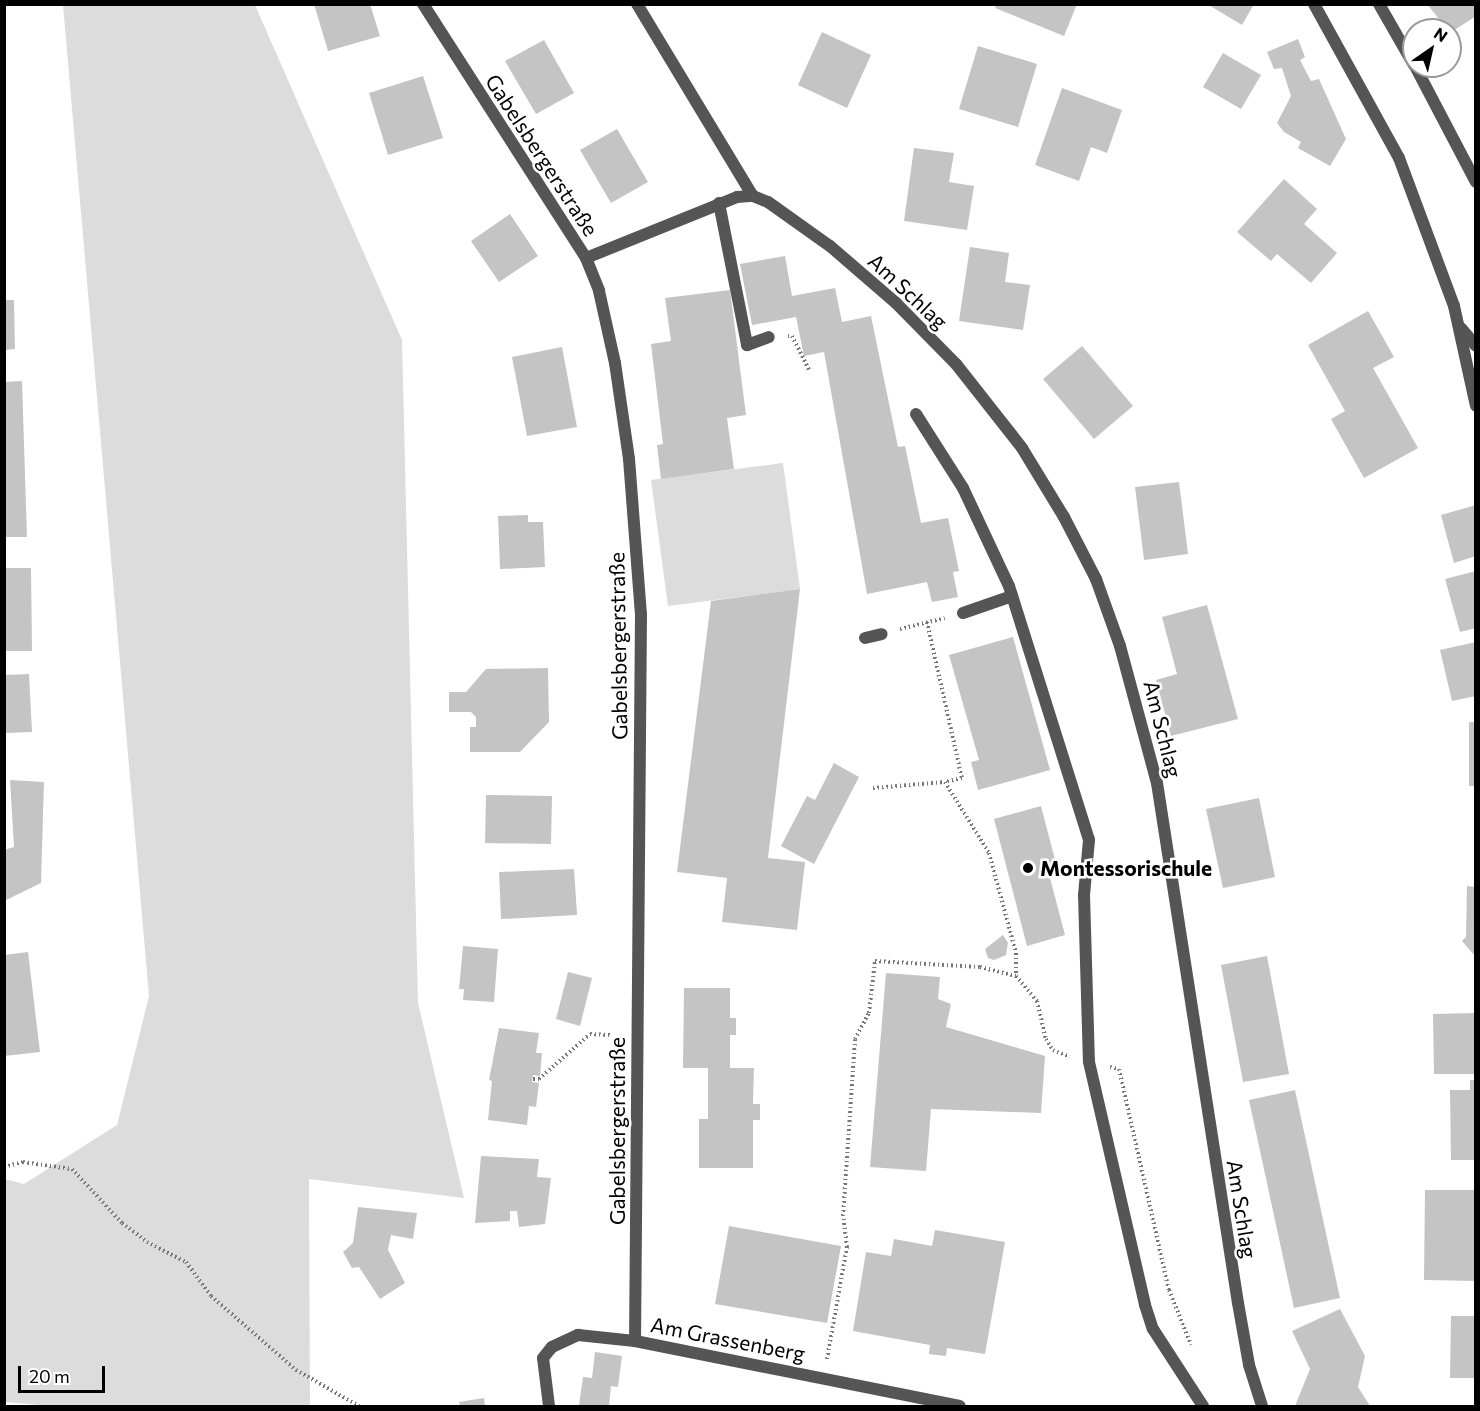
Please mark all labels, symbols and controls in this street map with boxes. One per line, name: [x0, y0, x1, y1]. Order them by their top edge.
north arrow: [1402, 18, 1462, 78]
text: N: [1431, 23, 1452, 46]
street label: Gabelsbergerstraße: [480, 69, 604, 241]
street label: Am Schlag: [863, 248, 953, 334]
street label: Gabelsbergerstraße: [604, 552, 632, 740]
street label: Am Schlag: [1139, 678, 1187, 780]
place label: Montessorischule: [1040, 855, 1212, 881]
marker: Montessorischule: [1021, 861, 1035, 875]
street label: Gabelsbergerstraße: [604, 1037, 630, 1225]
street label: Am Schlag: [1222, 1158, 1262, 1260]
street label: Am Grassenberg: [649, 1312, 807, 1366]
scale bar: [21, 1354, 108, 1392]
text: 20 m: [29, 1365, 70, 1387]

